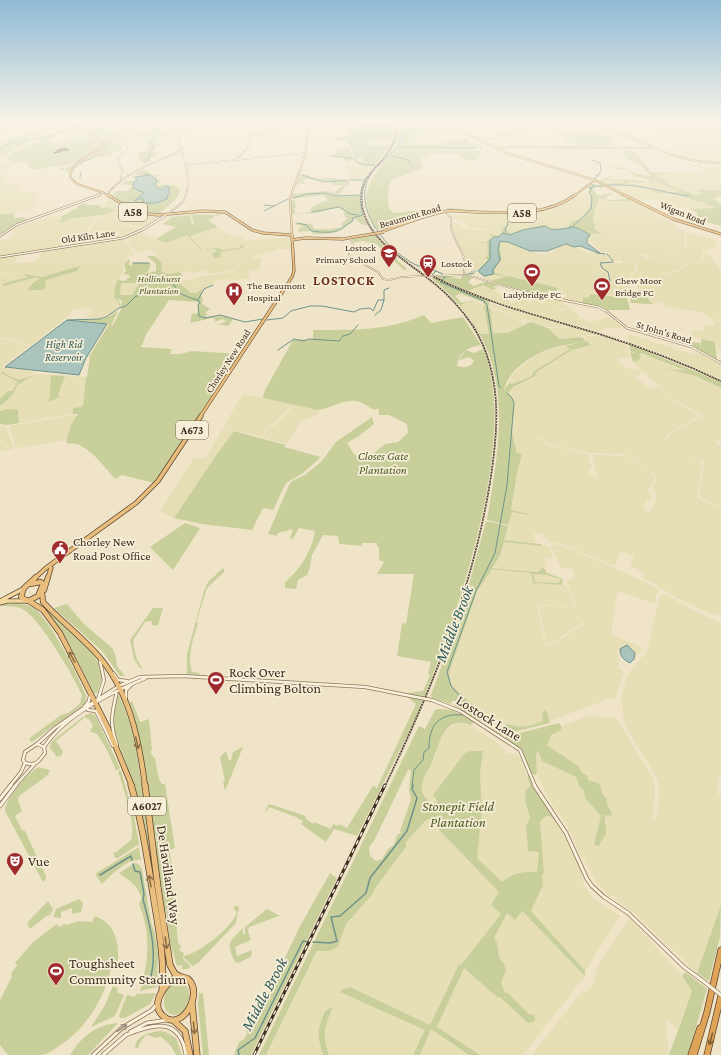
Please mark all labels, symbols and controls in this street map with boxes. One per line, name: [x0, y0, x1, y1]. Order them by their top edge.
street label: Wigan Road: [658, 199, 708, 227]
street label: Beaumont Road: [378, 202, 443, 230]
road number: A58: [119, 203, 147, 221]
road number: A58: [508, 204, 536, 222]
street label: Old Kiln Lane: [60, 227, 116, 245]
place label: Lostock Primary School: [315, 242, 376, 265]
school or university icon: Lostock Primary School: [379, 243, 399, 268]
station icon: Lostock: [418, 253, 438, 278]
place label: Lostock: [441, 258, 472, 269]
sports icon: Ladybridge FC: [522, 262, 542, 287]
park label: Hollinhurst Plantation: [138, 273, 181, 296]
district label: LOSTOCK: [313, 273, 375, 288]
place label: Chew Moor Bridge FC: [615, 275, 662, 298]
sports icon: Chew Moor Bridge FC: [592, 276, 612, 301]
place label: The Beaumont Hospital: [247, 280, 306, 303]
hospital icon: The Beaumont Hospital: [224, 281, 244, 306]
place label: Ladybridge FC: [503, 289, 561, 300]
street label: St John's Road: [635, 318, 694, 346]
street label: Chorley New Road: [203, 327, 253, 395]
water label: High Rid Reservoir: [45, 338, 84, 363]
road number: A673: [176, 421, 208, 439]
park label: Closes Gate Plantation: [358, 449, 409, 477]
place label: Chorley New Road Post Office: [73, 535, 150, 563]
public building icon: Chorley New Road Post Office: [50, 539, 70, 564]
water label: Middle Brook: [431, 583, 477, 665]
one-way arrow: [68, 651, 76, 663]
place label: Rock Over Climbing Bolton: [229, 664, 321, 696]
sports icon: Rock Over Climbing Bolton: [206, 670, 226, 695]
street label: Lostock Lane: [454, 692, 524, 744]
one-way arrow: [134, 736, 142, 749]
road number: A6027: [128, 797, 166, 815]
park label: Stonepit Field Plantation: [422, 798, 494, 830]
street label: De Havilland Way: [154, 824, 184, 926]
theatre icon: Vue: [5, 851, 25, 876]
place label: Vue: [28, 853, 49, 869]
one-way arrow: [146, 875, 154, 888]
one-way arrow: [162, 937, 170, 950]
water label: Middle Brook: [237, 954, 291, 1034]
place label: Toughsheet Community Stadium: [69, 955, 186, 987]
sports icon: Toughsheet Community Stadium: [46, 961, 66, 986]
one-way arrow: [190, 1021, 197, 1034]
one-way arrow: [116, 1024, 127, 1033]
one-way arrow: [707, 1032, 714, 1045]

